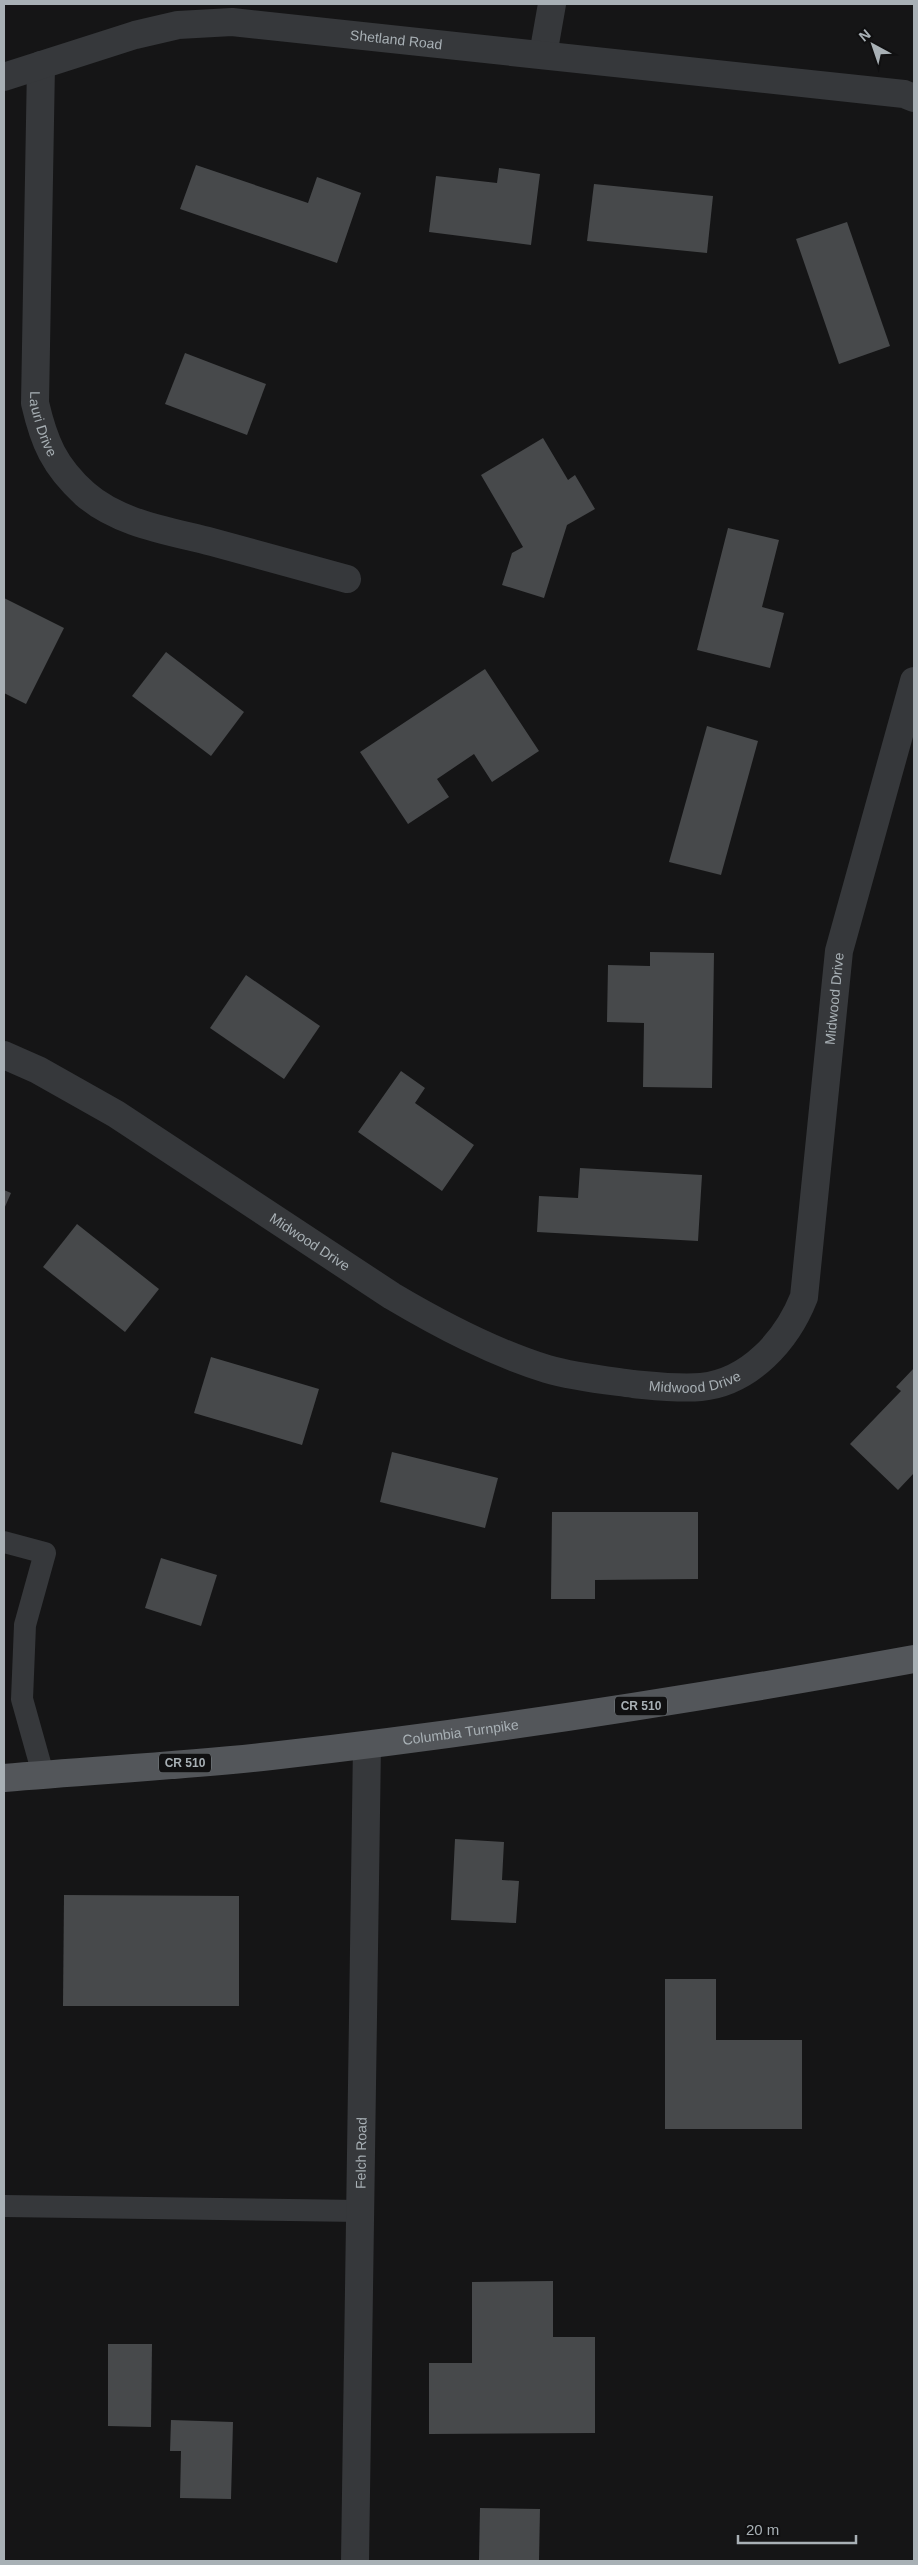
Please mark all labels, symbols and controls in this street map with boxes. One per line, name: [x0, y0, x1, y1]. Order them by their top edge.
north arrow: [848, 20, 898, 70]
text: N: [856, 26, 874, 44]
street label: Shetland Road: [349, 27, 443, 52]
street label: Lauri Drive: [27, 391, 60, 459]
street label: Midwood Drive: [822, 951, 847, 1046]
street label: Midwood Drive: [267, 1210, 353, 1274]
street label: Midwood Drive: [648, 1367, 743, 1396]
road number: CR 510: [615, 1696, 667, 1715]
street label: Columbia Turnpike: [402, 1716, 520, 1748]
road number: CR 510: [159, 1754, 211, 1772]
street label: Felch Road: [352, 2117, 370, 2189]
scale bar: [738, 2512, 856, 2544]
text: 20 m: [746, 2521, 779, 2538]

